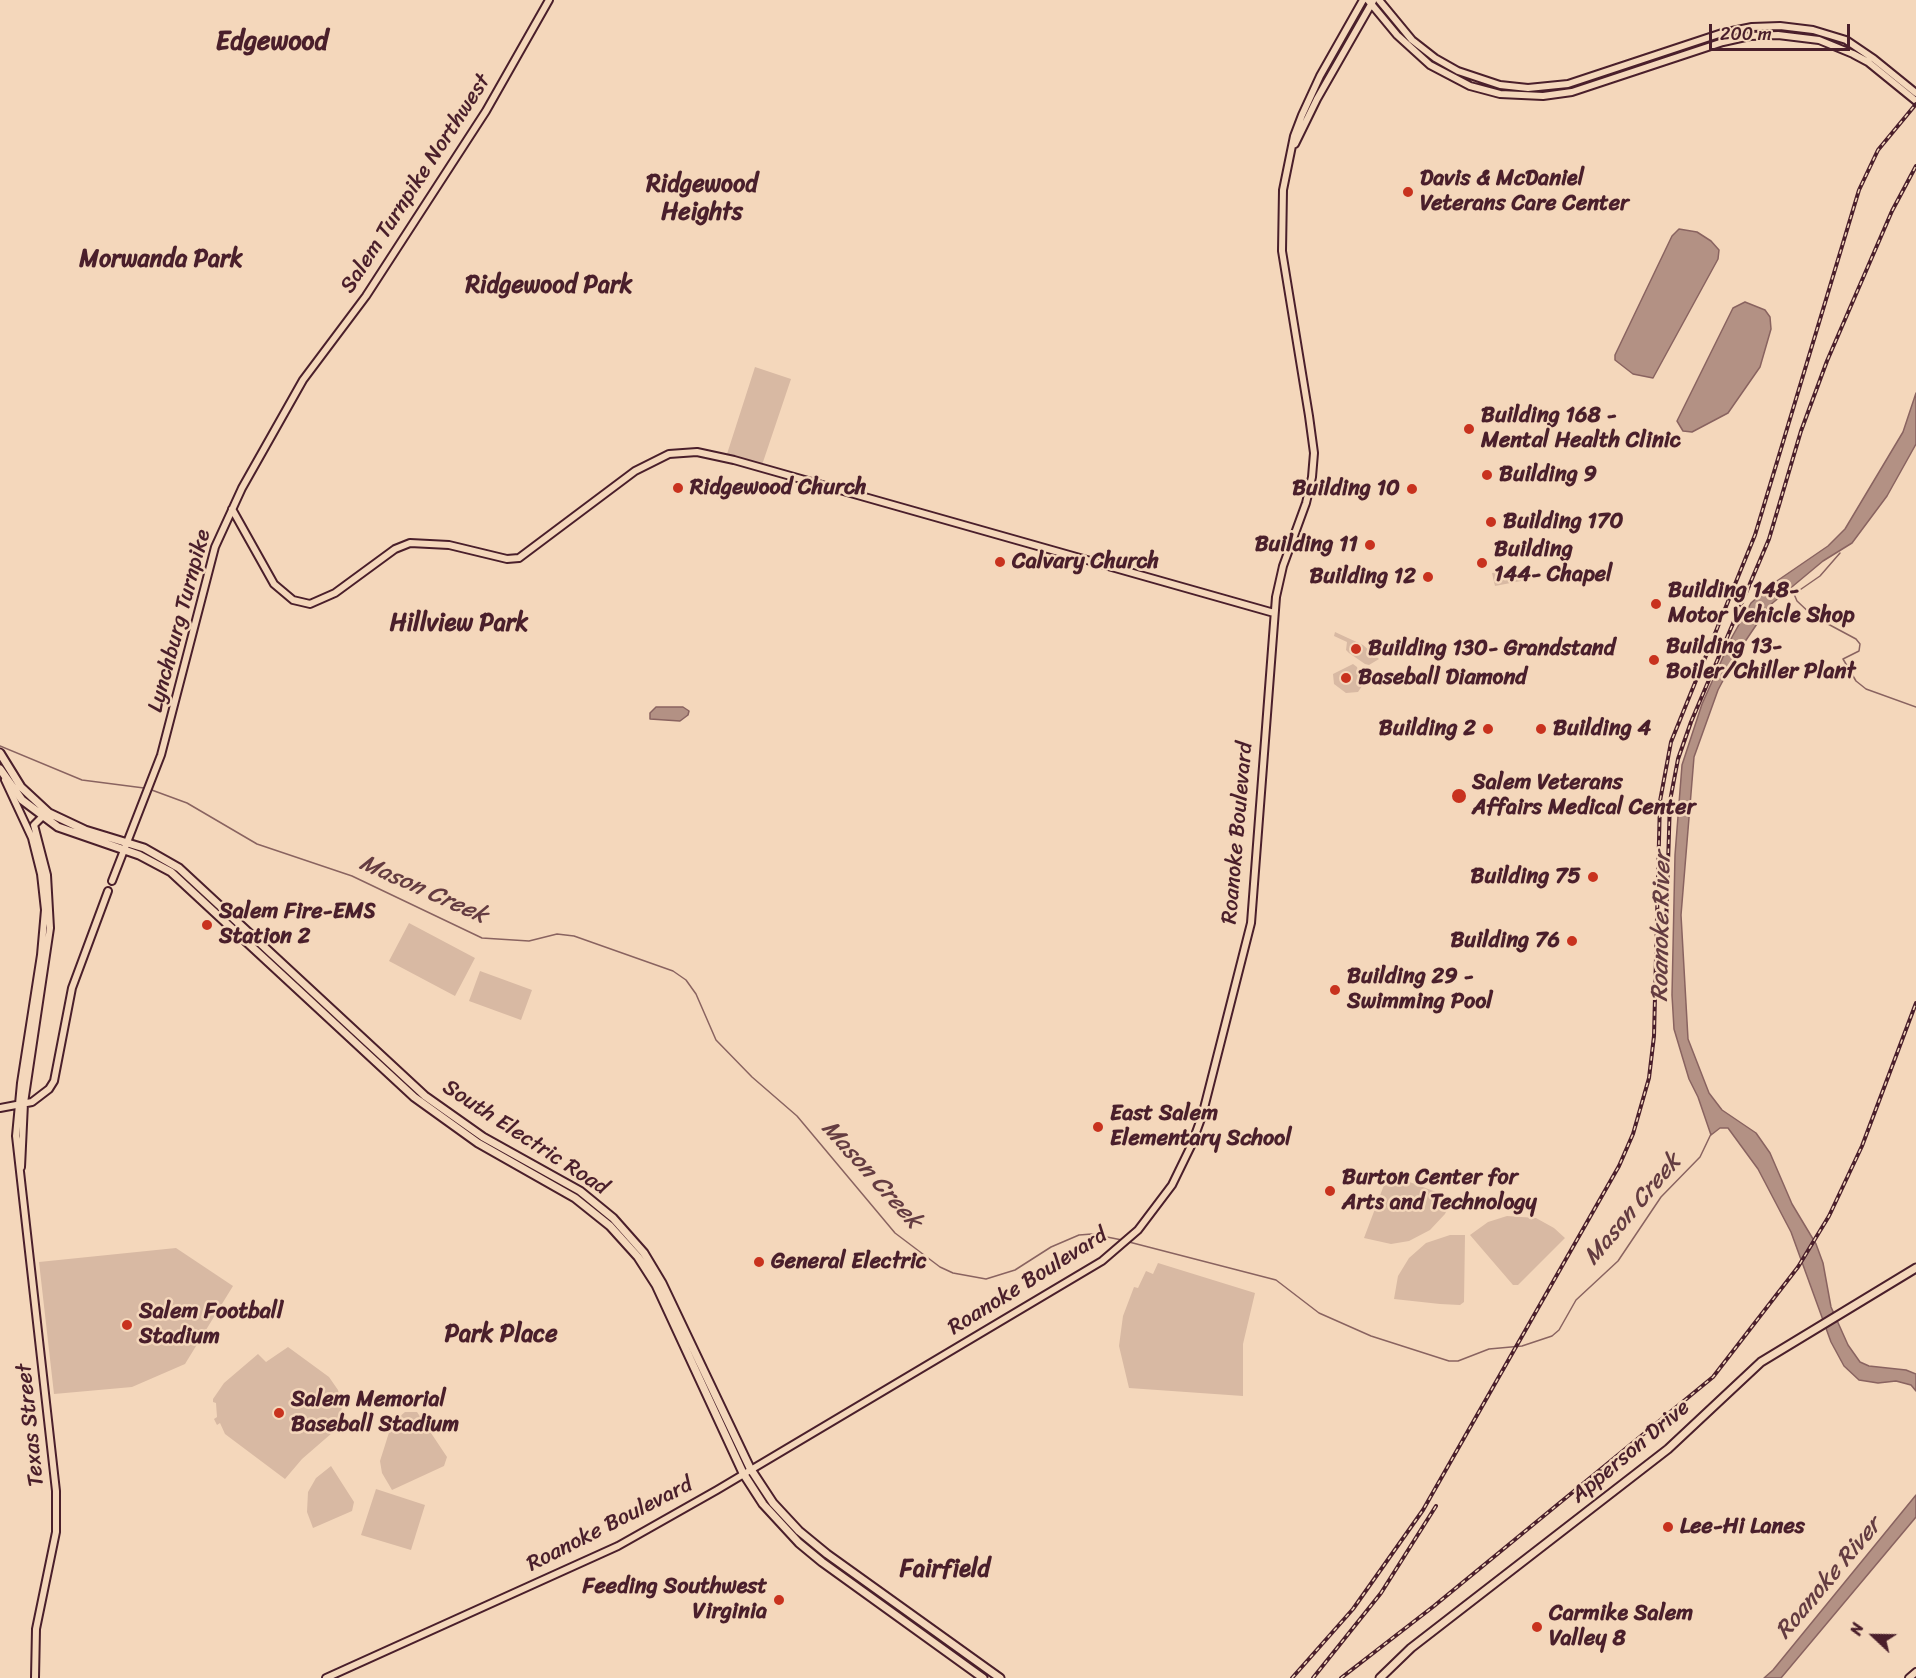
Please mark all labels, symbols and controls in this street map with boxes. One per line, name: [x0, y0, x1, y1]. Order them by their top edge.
scale bar: [1712, 12, 1853, 50]
text: 200 m: [1720, 18, 1772, 50]
district label: Edgewood: [216, 26, 328, 58]
street label: Salem Turnpike Northwest: [335, 70, 497, 298]
place label: Davis & McDaniel Veterans Care Center: [1420, 166, 1629, 218]
district label: Ridgewood Heights: [646, 171, 758, 227]
marker: Davis & McDaniel Veterans Care Center: [1401, 185, 1415, 199]
district label: Morwanda Park: [79, 246, 243, 274]
district label: Ridgewood Park: [465, 272, 633, 300]
place label: Building 168 - Mental Health Clinic: [1481, 403, 1681, 454]
marker: Building 168 - Mental Health Clinic: [1462, 422, 1476, 436]
place label: Building 9: [1499, 462, 1597, 488]
marker: Building 9: [1480, 468, 1494, 482]
place label: Ridgewood Church: [690, 475, 867, 501]
place label: Building 10: [1292, 476, 1400, 502]
marker: Ridgewood Church: [671, 481, 685, 495]
marker: Building 10: [1405, 482, 1419, 496]
place label: Building 170: [1503, 509, 1623, 535]
marker: Building 170: [1484, 515, 1498, 529]
street label: Lynchburg Turnpike: [143, 527, 217, 715]
place label: Building 11: [1255, 532, 1358, 558]
place label: Building 144- Chapel: [1494, 537, 1612, 588]
marker: Building 11: [1363, 538, 1377, 552]
place label: Calvary Church: [1012, 549, 1159, 575]
marker: Calvary Church: [993, 555, 1007, 569]
marker: Building 144- Chapel: [1475, 556, 1489, 570]
place label: Building 12: [1309, 564, 1416, 590]
marker: Building 12: [1421, 570, 1435, 584]
place label: Building 148- Motor Vehicle Shop: [1668, 578, 1855, 630]
marker: Building 148- Motor Vehicle Shop: [1649, 597, 1663, 611]
district label: Hillview Park: [390, 610, 528, 638]
place label: Building 13- Boiler/Chiller Plant: [1666, 634, 1855, 686]
place label: Building 130- Grandstand: [1368, 636, 1615, 662]
marker: Building 130- Grandstand: [1349, 642, 1363, 656]
marker: Building 13- Boiler/Chiller Plant: [1647, 653, 1661, 667]
place label: Baseball Diamond: [1358, 665, 1527, 691]
marker: Baseball Diamond: [1339, 671, 1353, 685]
place label: Building 2: [1379, 716, 1476, 742]
place label: Building 4: [1553, 716, 1651, 742]
marker: Building 2: [1481, 722, 1495, 736]
marker: Building 4: [1534, 722, 1548, 736]
street label: Roanoke Boulevard: [1217, 741, 1259, 925]
place label: Salem Veterans Affairs Medical Center: [1472, 770, 1696, 822]
marker: Salem Veterans Affairs Medical Center: [1450, 787, 1468, 805]
water label: Mason Creek: [355, 849, 491, 931]
water label: Roanoke River: [1646, 852, 1678, 1002]
place label: Building 75: [1471, 864, 1581, 890]
marker: Building 75: [1586, 870, 1600, 884]
place label: Salem Fire-EMS Station 2: [219, 899, 375, 950]
marker: Salem Fire-EMS Station 2: [200, 918, 214, 932]
place label: Building 76: [1450, 928, 1560, 954]
marker: Building 76: [1565, 934, 1579, 948]
place label: Building 29 - Swimming Pool: [1347, 964, 1493, 1016]
marker: Building 29 - Swimming Pool: [1328, 983, 1342, 997]
street label: South Electric Road: [437, 1075, 613, 1201]
place label: East Salem Elementary School: [1110, 1101, 1292, 1152]
water label: Mason Creek: [815, 1115, 927, 1235]
marker: East Salem Elementary School: [1091, 1120, 1105, 1134]
water label: Mason Creek: [1578, 1149, 1688, 1271]
place label: Burton Center for Arts and Technology: [1342, 1165, 1537, 1216]
marker: Burton Center for Arts and Technology: [1323, 1184, 1337, 1198]
street label: Roanoke Boulevard: [944, 1222, 1112, 1342]
place label: General Electric: [771, 1249, 927, 1275]
marker: General Electric: [752, 1255, 766, 1269]
place label: Salem Football Stadium: [139, 1299, 283, 1350]
marker: Salem Football Stadium: [120, 1318, 134, 1332]
district label: Park Place: [444, 1321, 558, 1349]
street label: Texas Street: [11, 1362, 51, 1488]
place label: Salem Memorial Baseball Stadium: [291, 1387, 459, 1438]
street label: Apperson Drive: [1566, 1395, 1696, 1509]
marker: Salem Memorial Baseball Stadium: [272, 1406, 286, 1420]
street label: Roanoke Boulevard: [523, 1472, 697, 1578]
water label: Roanoke River: [1770, 1512, 1888, 1646]
place label: Lee-Hi Lanes: [1680, 1514, 1805, 1540]
marker: Lee-Hi Lanes: [1661, 1520, 1675, 1534]
district label: Fairfield: [900, 1556, 990, 1584]
place label: Feeding Southwest Virginia: [583, 1574, 767, 1626]
marker: Feeding Southwest Virginia: [772, 1593, 786, 1607]
place label: Carmike Salem Valley 8: [1549, 1601, 1693, 1652]
north arrow: [1844, 1606, 1904, 1666]
text: N: [1841, 1618, 1872, 1640]
marker: Carmike Salem Valley 8: [1530, 1620, 1544, 1634]

